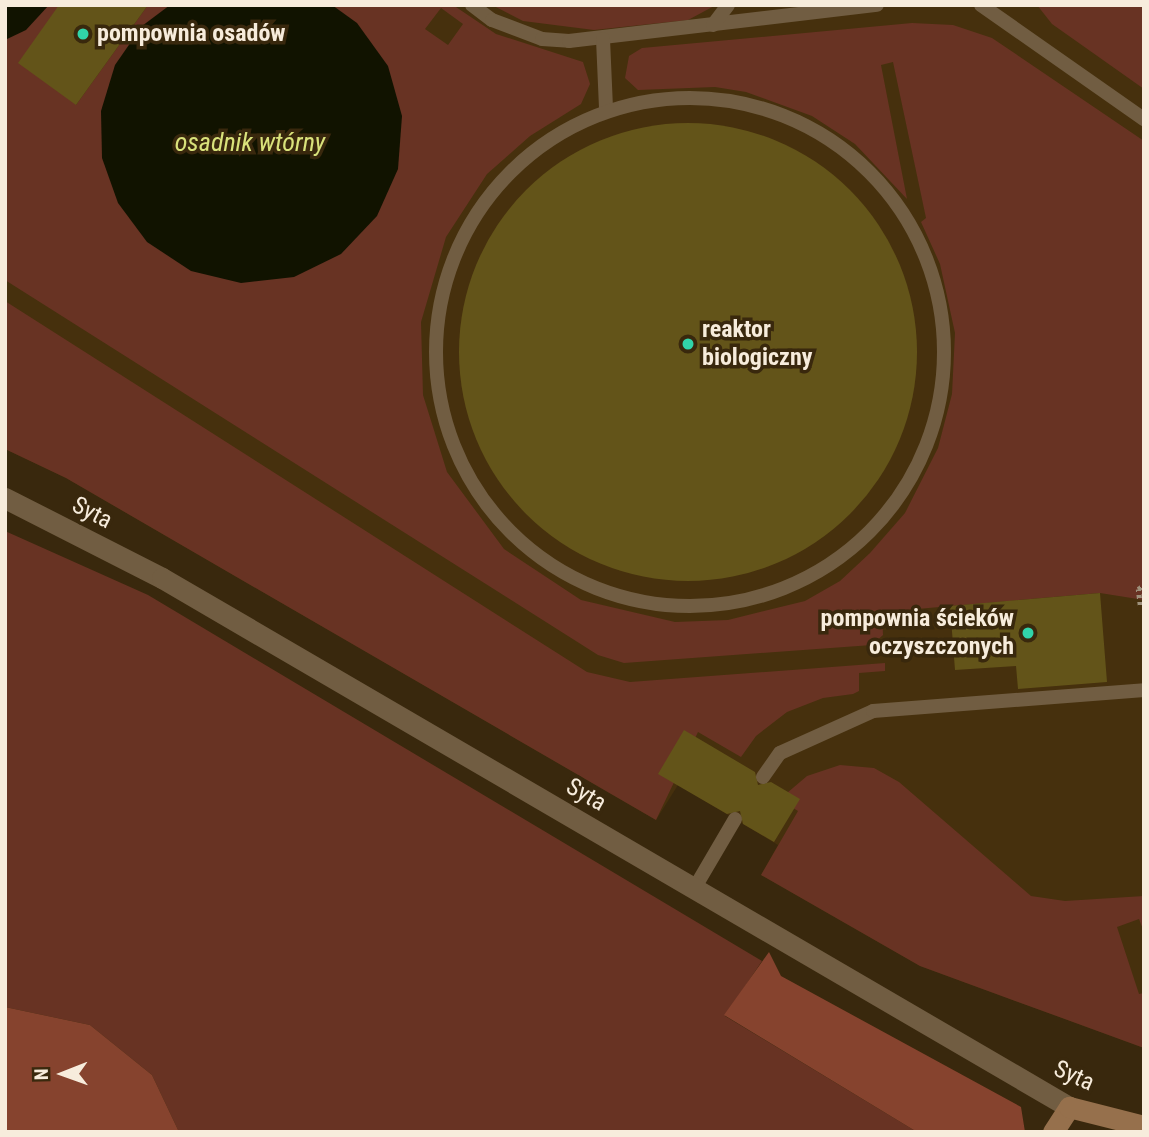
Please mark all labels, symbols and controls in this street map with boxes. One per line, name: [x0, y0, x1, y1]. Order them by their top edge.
place label: pompownia osadów: [97, 20, 286, 48]
marker: pompownia osadów: [75, 26, 91, 42]
water label: osadnik wtórny: [175, 127, 325, 159]
place label: reaktor biologiczny: [702, 316, 812, 372]
marker: reaktor biologiczny: [680, 336, 696, 352]
street label: Syta: [67, 491, 117, 535]
place label: pompownia ścieków oczyszczonych: [821, 605, 1014, 661]
marker: pompownia ścieków oczyszczonych: [1020, 625, 1036, 641]
street label: Syta: [561, 772, 611, 818]
north arrow: [28, 1039, 98, 1109]
street label: Syta: [1049, 1054, 1099, 1098]
text: N: [30, 1068, 53, 1080]

